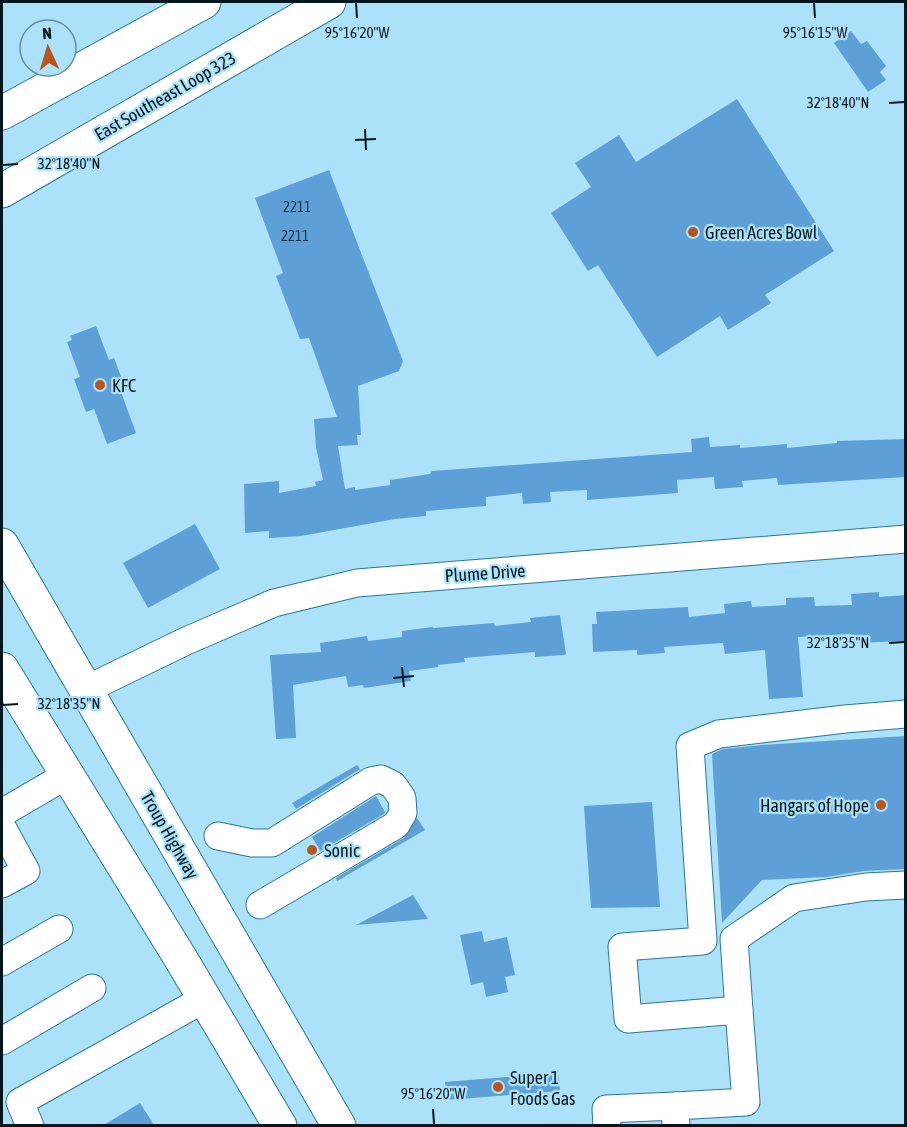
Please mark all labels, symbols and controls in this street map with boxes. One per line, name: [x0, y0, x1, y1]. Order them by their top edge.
north arrow: [18, 18, 78, 78]
text: N: [42, 24, 52, 42]
text: 95°16'20"W: [325, 24, 389, 41]
text: 95°16'15"W: [783, 24, 847, 41]
street label: East Southeast Loop 323: [91, 47, 239, 145]
text: 32°18'40"N: [807, 94, 869, 111]
text: 32°18'40"N: [38, 155, 100, 172]
house number: 2211: [283, 198, 311, 215]
place label: Green Acres Bowl: [705, 222, 818, 243]
marker: Green Acres Bowl: [686, 225, 700, 239]
house number: 2211: [281, 227, 309, 244]
place label: KFC: [112, 375, 136, 396]
marker: KFC: [93, 378, 107, 392]
street label: Plume Drive: [444, 560, 526, 586]
text: 32°18'35"N: [807, 634, 869, 651]
text: 32°18'35"N: [38, 695, 100, 712]
street label: Troup Highway: [136, 787, 204, 883]
place label: Hangars of Hope: [760, 795, 869, 816]
marker: Hangars of Hope: [874, 798, 888, 812]
place label: Sonic: [324, 840, 360, 861]
marker: Sonic: [305, 843, 319, 857]
place label: Super 1 Foods Gas: [510, 1067, 575, 1109]
marker: Super 1 Foods Gas: [491, 1080, 505, 1094]
text: 95°16'20"W: [401, 1085, 465, 1102]

